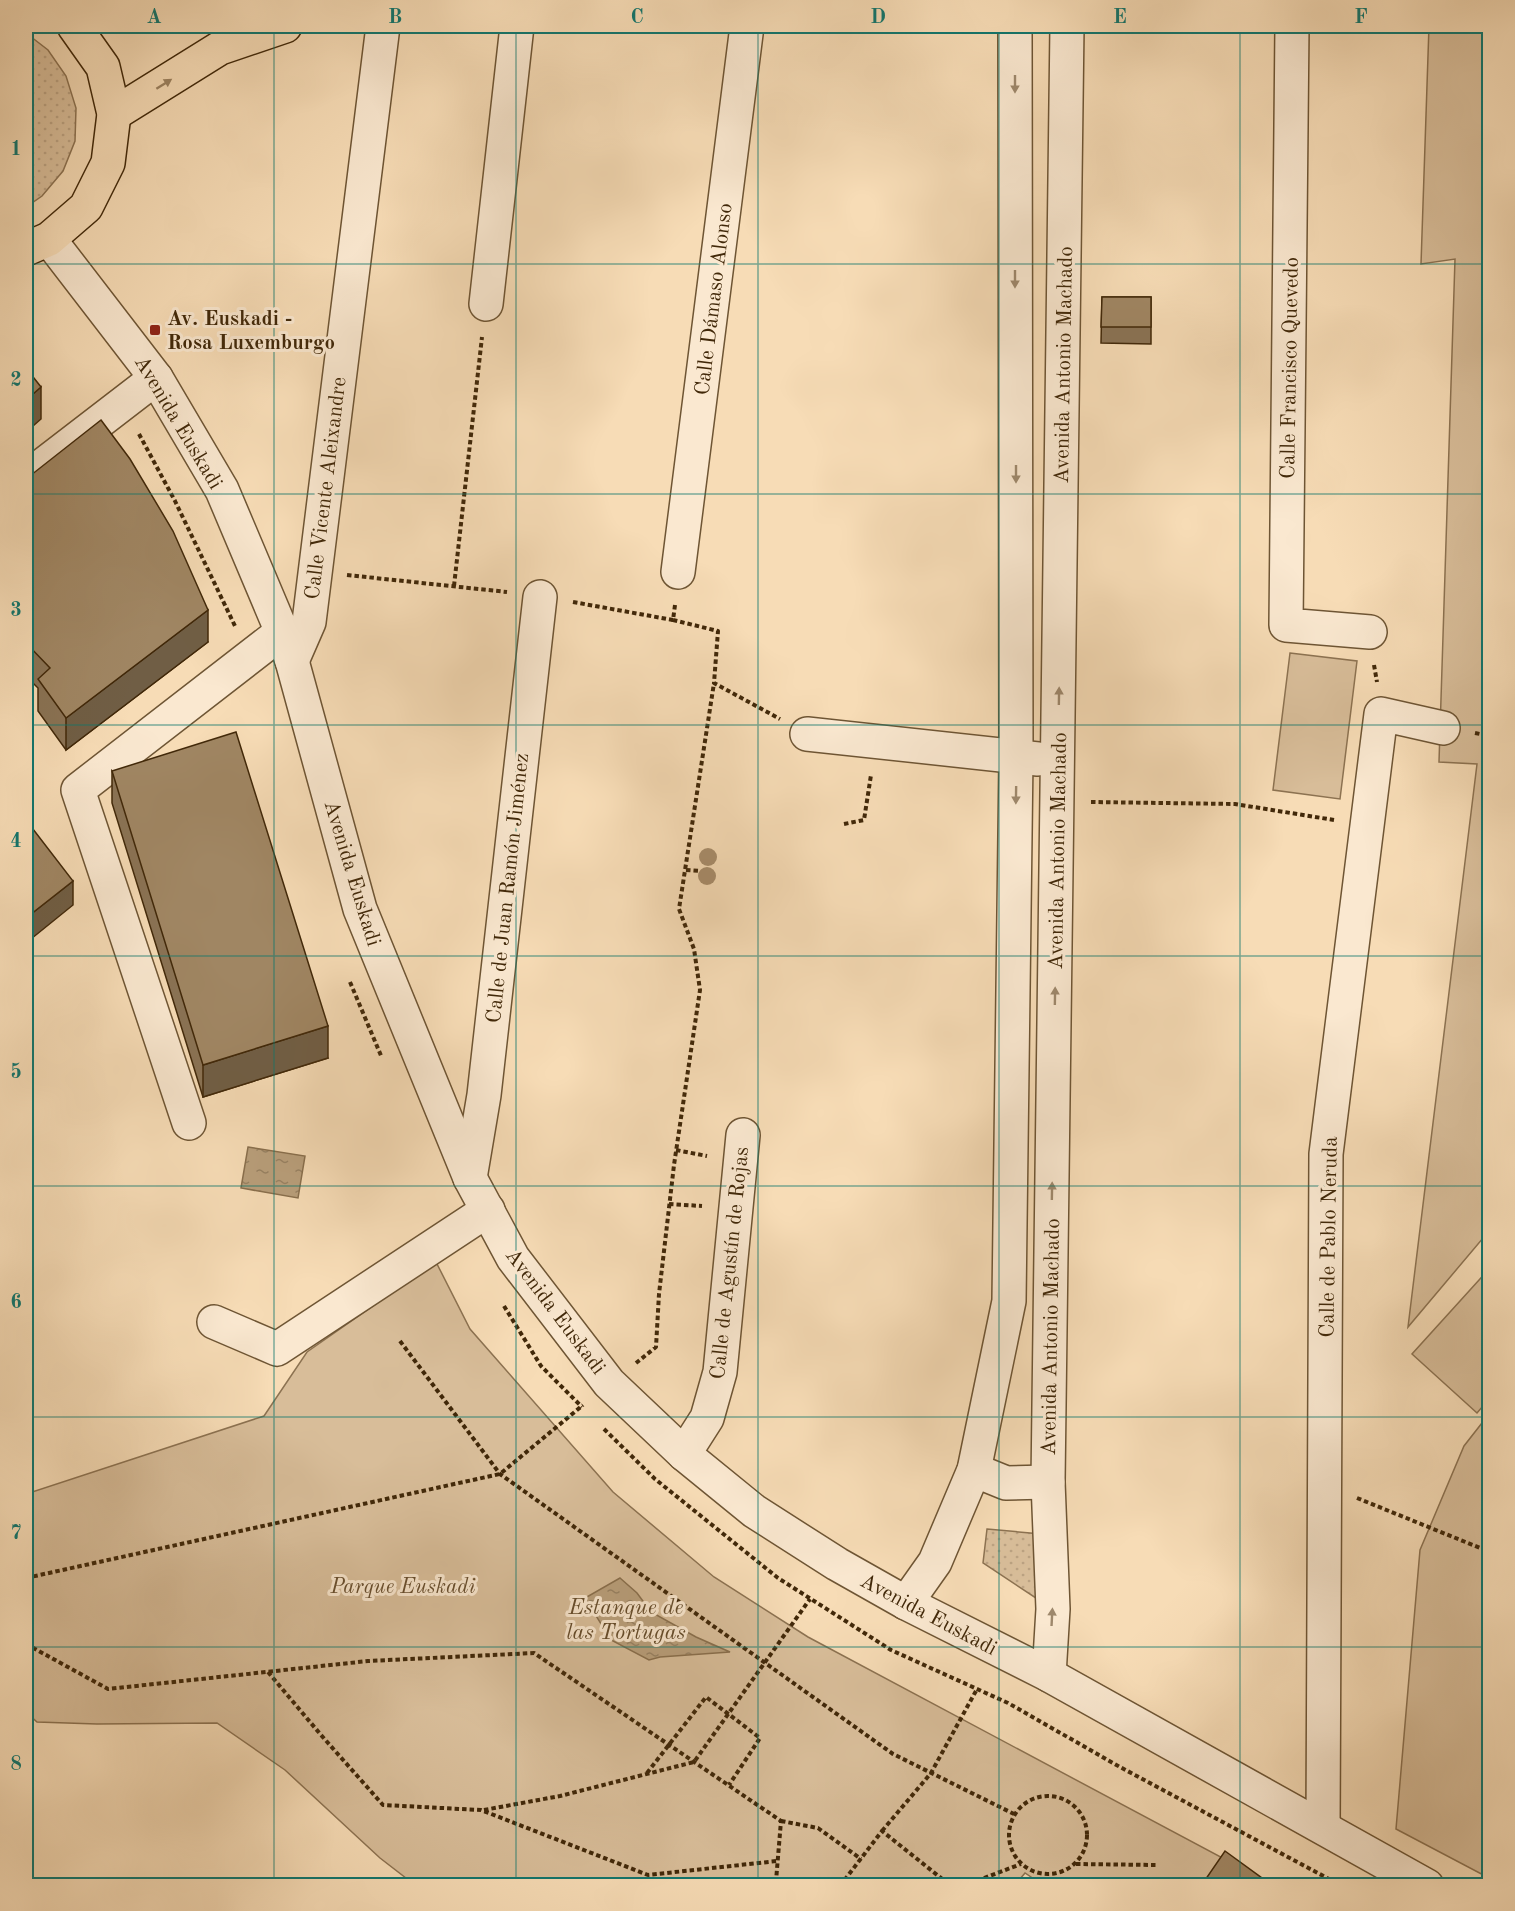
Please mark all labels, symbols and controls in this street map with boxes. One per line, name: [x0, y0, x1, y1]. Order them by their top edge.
text: A: [146, 8, 162, 28]
text: B: [388, 8, 402, 28]
text: C: [630, 8, 644, 28]
text: D: [870, 8, 886, 28]
text: E: [1113, 8, 1127, 28]
text: F: [1354, 8, 1368, 28]
one-way arrow: [1010, 74, 1020, 93]
one-way arrow: [156, 78, 172, 89]
text: 1: [10, 140, 22, 160]
street label: Calle Dámaso Alonso: [692, 202, 737, 397]
street label: Avenida Antonio Machado: [1052, 246, 1077, 484]
street label: Calle Francisco Quevedo: [1278, 257, 1303, 479]
one-way arrow: [1010, 269, 1020, 288]
place label: Av. Euskadi - Rosa Luxemburgo: [167, 309, 335, 354]
marker: Av. Euskadi - Rosa Luxemburgo: [148, 323, 162, 337]
street label: Avenida Euskadi: [130, 352, 226, 493]
text: 2: [10, 371, 22, 391]
street label: Calle Vicente Aleixandre: [302, 376, 351, 601]
one-way arrow: [1011, 464, 1021, 483]
text: 3: [10, 601, 22, 621]
one-way arrow: [1054, 687, 1064, 706]
street label: Avenida Antonio Machado: [1046, 732, 1071, 970]
street label: Calle de Juan Ramón Jiménez: [484, 752, 533, 1024]
one-way arrow: [1011, 785, 1021, 804]
street label: Avenida Euskadi: [319, 798, 384, 949]
text: 4: [10, 832, 22, 852]
one-way arrow: [1050, 987, 1060, 1006]
text: 5: [10, 1062, 22, 1083]
street label: Calle de Pablo Neruda: [1317, 1136, 1342, 1338]
street label: Calle de Agustín de Rojas: [708, 1146, 753, 1381]
one-way arrow: [1047, 1182, 1057, 1201]
street label: Avenida Antonio Machado: [1039, 1218, 1064, 1456]
street label: Avenida Euskadi: [501, 1245, 609, 1379]
text: 6: [10, 1293, 22, 1313]
text: 7: [10, 1524, 22, 1544]
street label: Avenida Euskadi: [857, 1571, 1000, 1660]
park label: Parque Euskadi: [330, 1577, 475, 1598]
water label: Estanque de las Tortugas: [566, 1597, 686, 1644]
one-way arrow: [1048, 1608, 1057, 1627]
text: 8: [10, 1755, 22, 1775]

